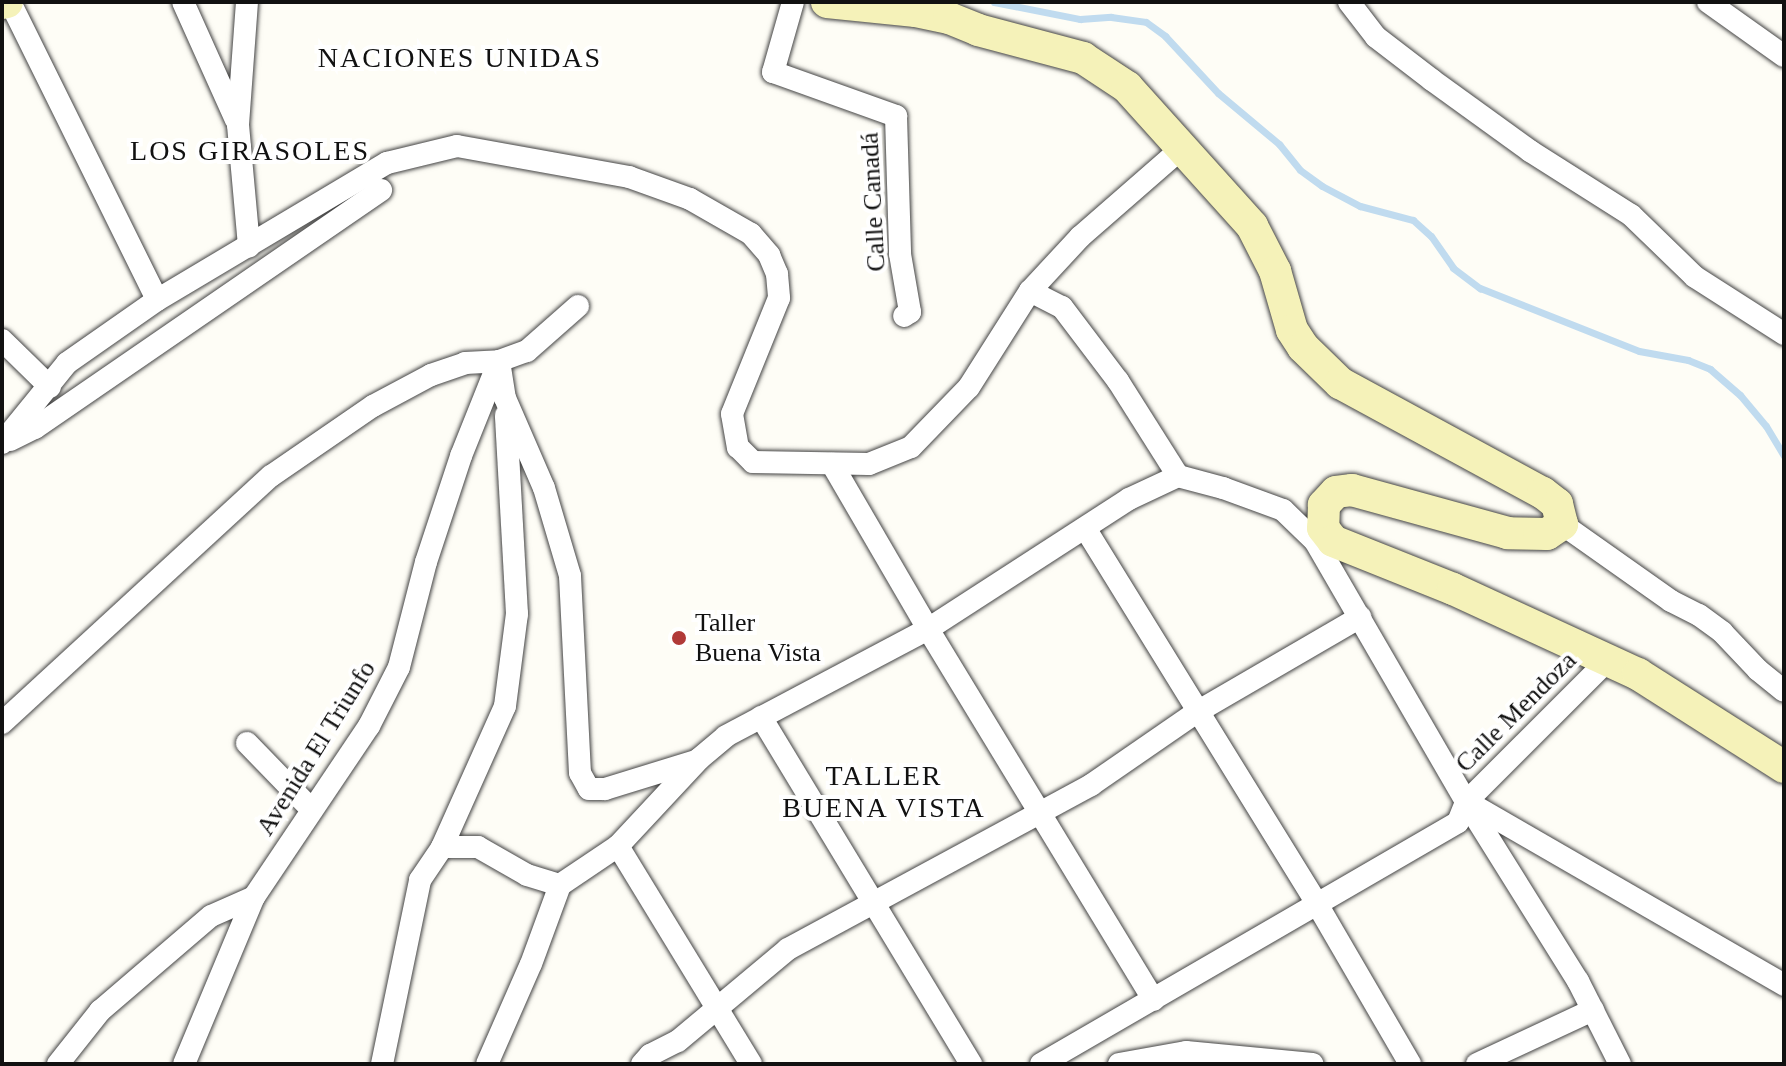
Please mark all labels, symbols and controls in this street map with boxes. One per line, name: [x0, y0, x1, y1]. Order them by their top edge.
district label: NACIONES UNIDAS: [318, 41, 602, 75]
street label: Calle Canadá: [854, 132, 892, 272]
district label: LOS GIRASOLES: [130, 134, 370, 168]
place label: Taller Buena Vista: [695, 607, 821, 668]
marker: Taller Buena Vista: [670, 629, 688, 647]
street label: Calle Mendoza: [1449, 645, 1583, 779]
street label: Avenida El Triunfo: [250, 655, 382, 841]
district label: TALLER BUENA VISTA: [781, 759, 987, 825]

